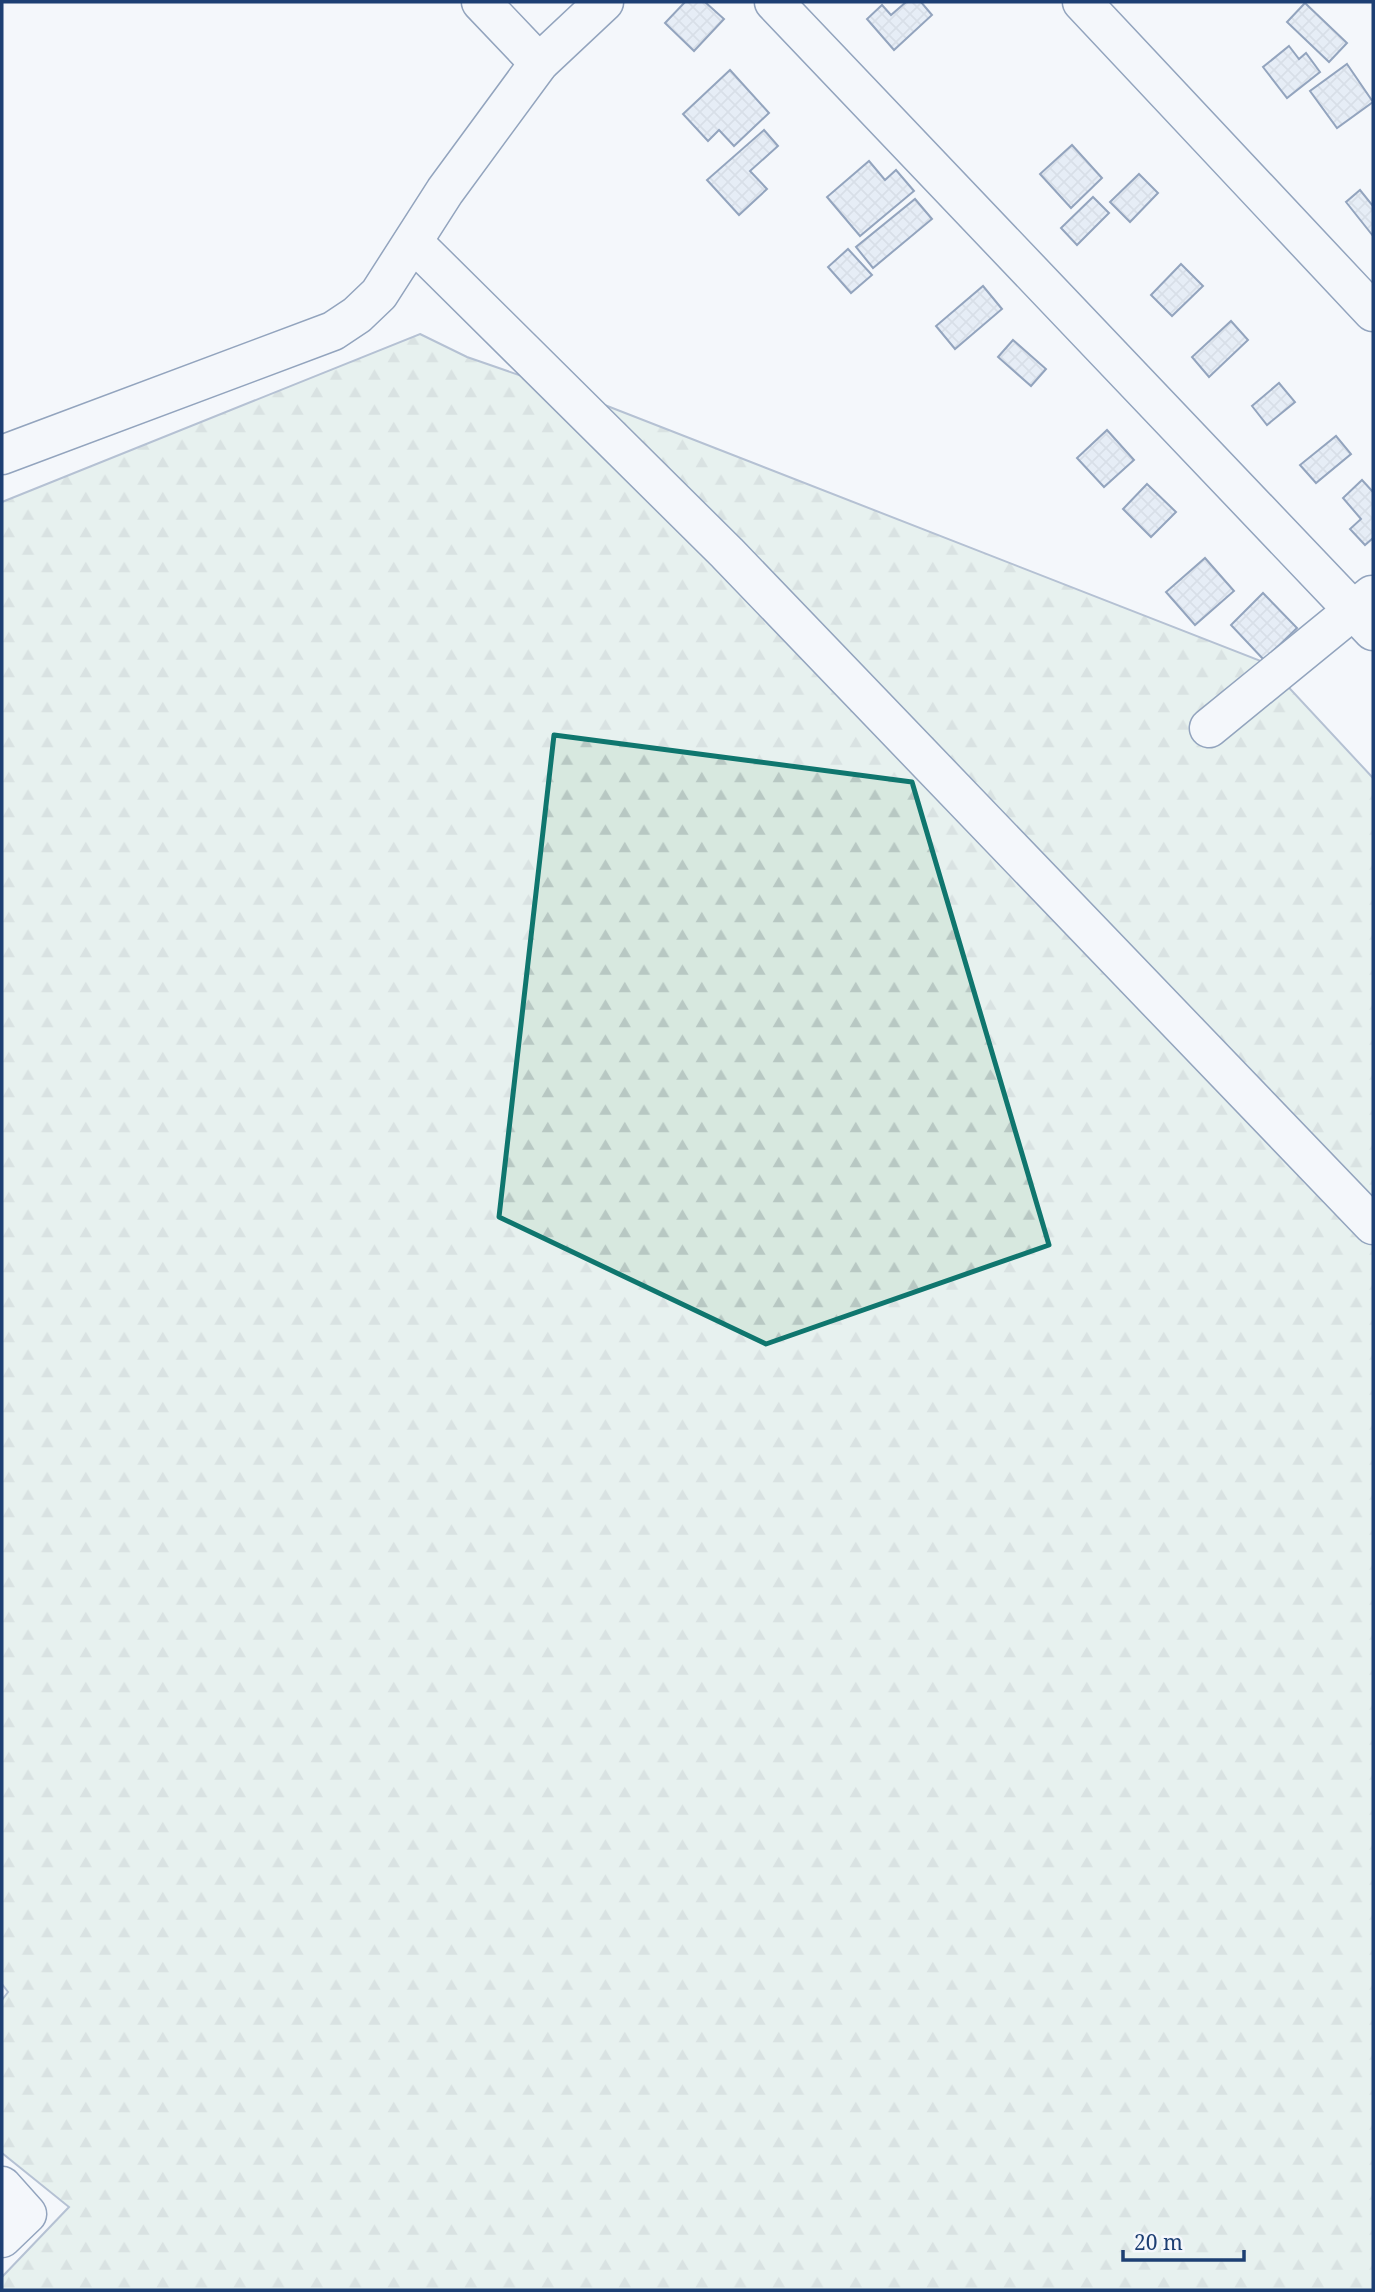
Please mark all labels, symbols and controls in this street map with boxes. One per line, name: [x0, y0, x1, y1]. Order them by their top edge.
scale bar: [1123, 2218, 1244, 2262]
text: 20 m: [1134, 2228, 1183, 2256]

